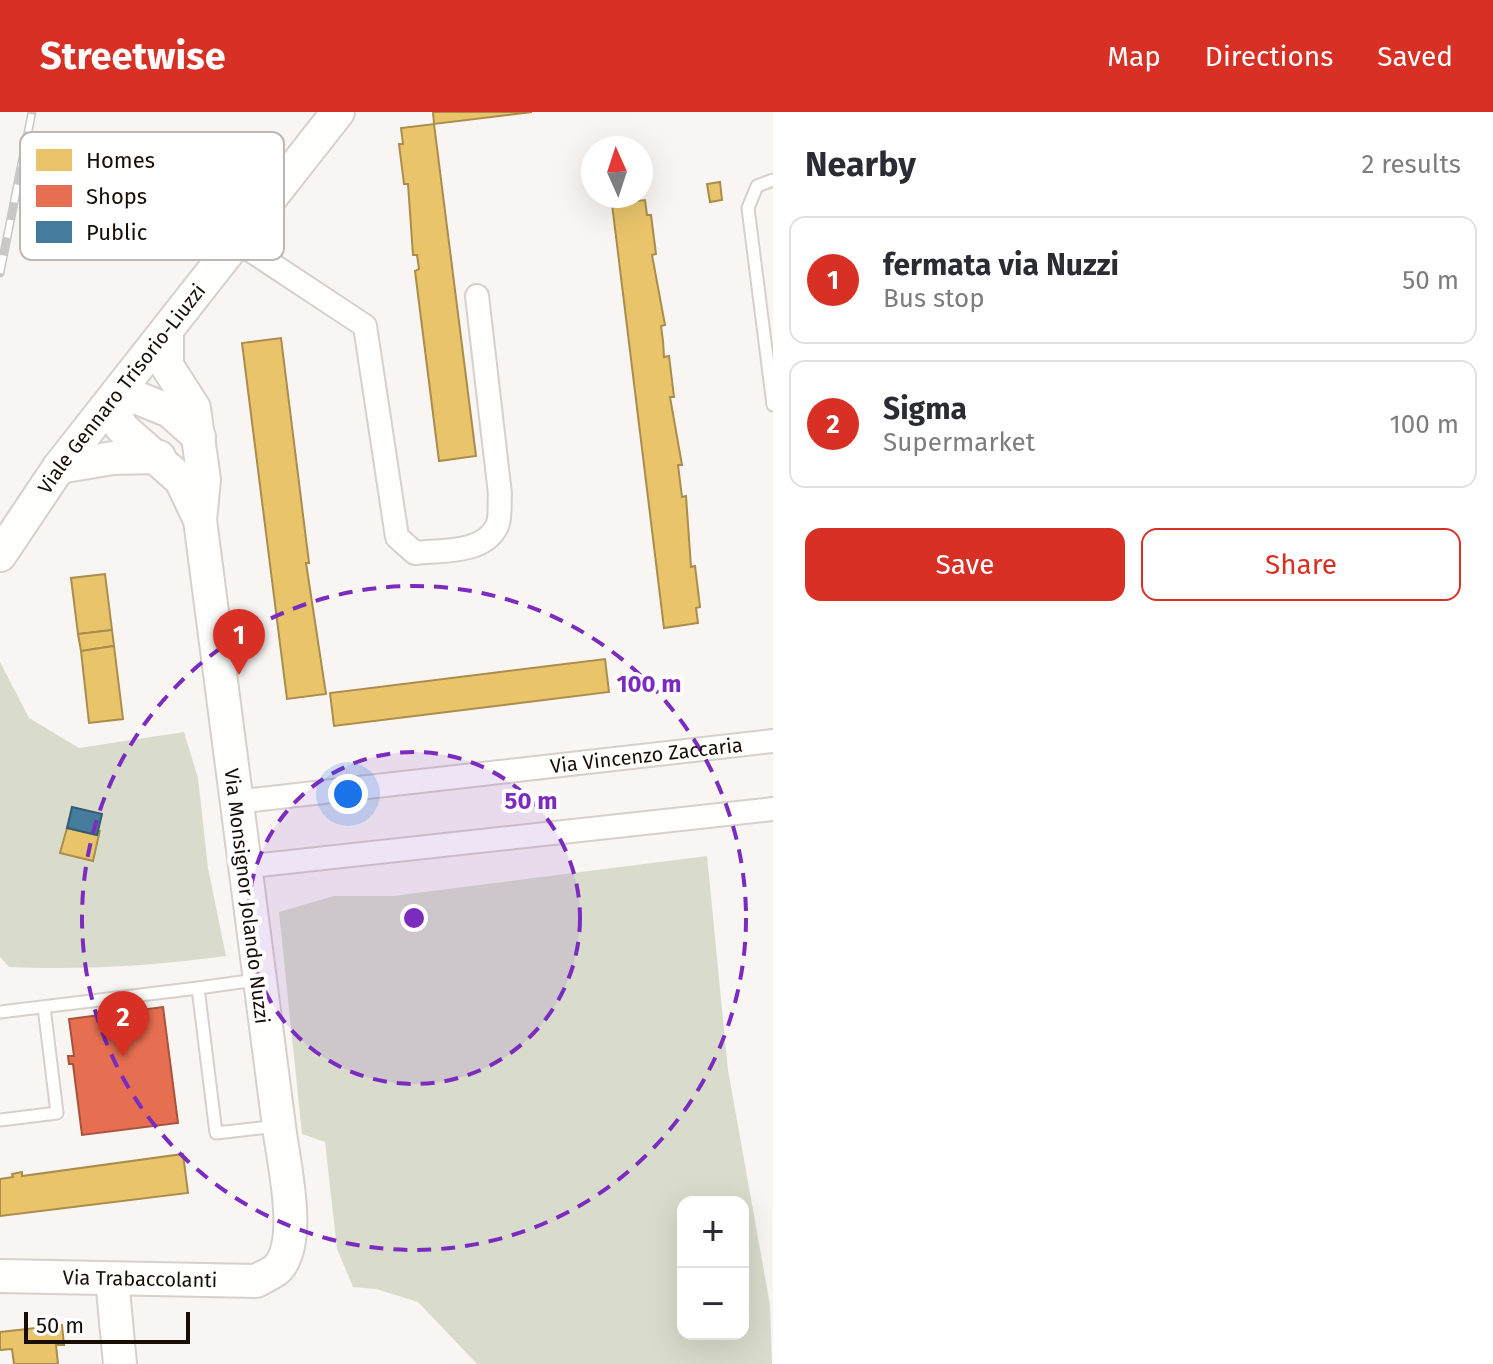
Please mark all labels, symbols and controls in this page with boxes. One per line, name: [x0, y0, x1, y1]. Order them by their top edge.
text: Streetwise: [40, 33, 226, 79]
text: Map: [1107, 40, 1161, 73]
text: Directions: [1205, 40, 1333, 73]
text: Saved: [1377, 40, 1453, 73]
legend: [20, 132, 284, 260]
north arrow: [581, 136, 653, 208]
text: Nearby: [805, 144, 916, 185]
text: Homes: [86, 147, 155, 174]
text: 2 results: [1361, 149, 1461, 180]
text: Shops: [86, 183, 147, 210]
text: Public: [86, 219, 147, 246]
text: fermata via Nuzzi: [883, 247, 1119, 283]
text: 1: [827, 265, 839, 296]
text: 50 m: [1402, 265, 1459, 296]
street label: Viale Gennaro Trisorio-Liuzzi: [33, 279, 210, 498]
text: Bus stop: [883, 283, 985, 314]
text: Sigma: [883, 391, 967, 427]
text: 2: [826, 409, 840, 440]
text: 100 m: [1390, 409, 1459, 440]
text: Supermarket: [883, 427, 1035, 458]
button: Save: [805, 528, 1125, 601]
button: Share: [1141, 528, 1461, 601]
pin: 1: [213, 609, 265, 675]
text: 100 m: [616, 670, 682, 698]
street label: Via Vincenzo Zaccaria: [549, 733, 744, 778]
street label: Via Monsignor Jolando Nuzzi: [219, 767, 275, 1025]
your location: [328, 774, 368, 814]
text: 50 m: [505, 787, 557, 815]
centre of rings: [400, 904, 428, 932]
pin: 2: [97, 991, 149, 1057]
map controls: [677, 1196, 749, 1340]
button: +: [677, 1196, 749, 1268]
street label: Via Trabaccolanti: [62, 1265, 217, 1292]
button: −: [677, 1268, 749, 1340]
scale bar: [24, 1308, 190, 1344]
text: 50 m: [36, 1312, 84, 1339]

